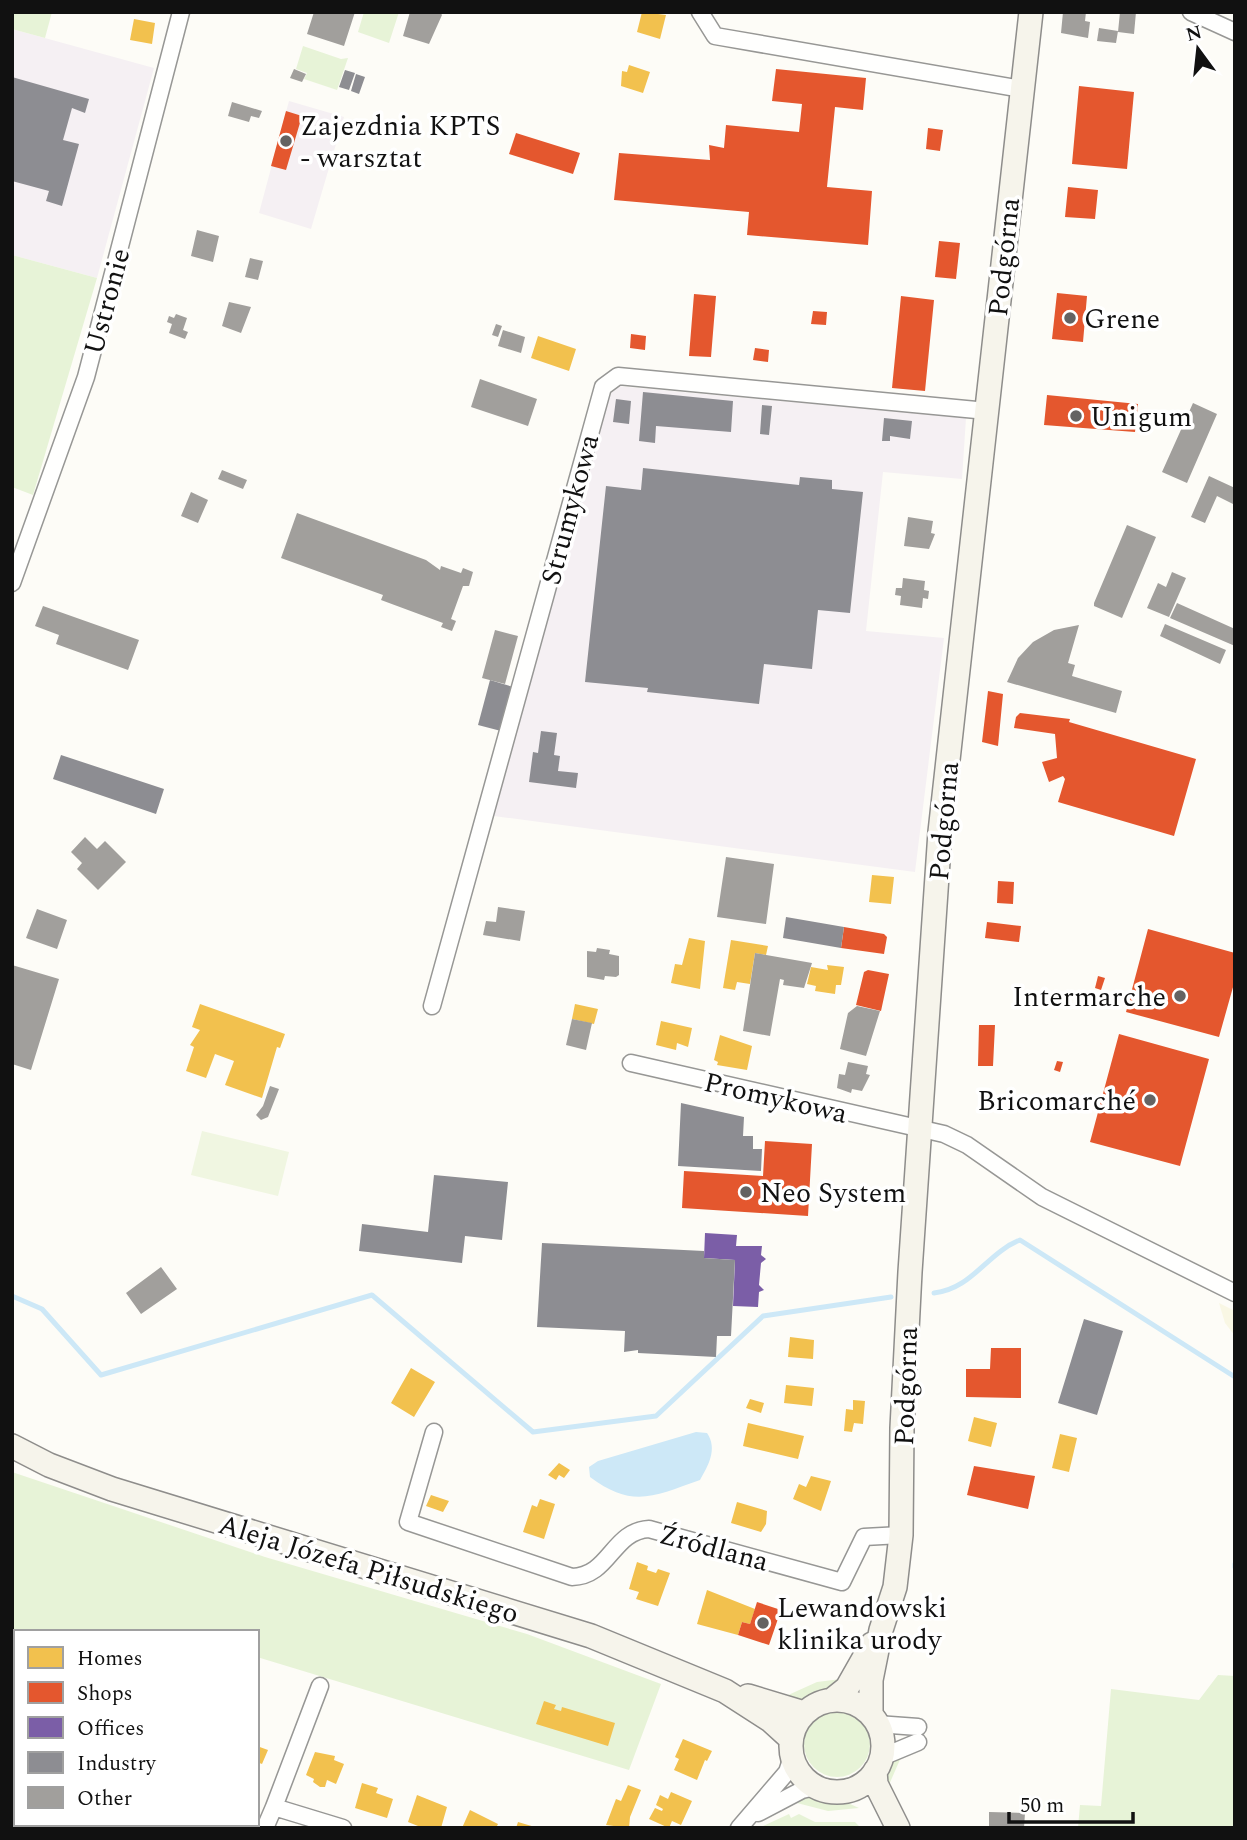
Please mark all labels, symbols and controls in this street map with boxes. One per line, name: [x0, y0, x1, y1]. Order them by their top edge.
north arrow: [1163, 14, 1233, 84]
text: N: [1183, 18, 1205, 50]
place label: Zajezdnia KPTS - warsztat: [300, 105, 500, 180]
marker: Zajezdnia KPTS - warsztat: [278, 133, 294, 149]
street label: Podgórna: [977, 195, 1032, 319]
street label: Ustronie: [73, 243, 142, 360]
place label: Grene: [1084, 298, 1160, 341]
marker: Grene: [1062, 310, 1078, 326]
place label: Unigum: [1090, 396, 1192, 439]
marker: Unigum: [1068, 408, 1084, 424]
street label: Strumykowa: [530, 429, 611, 590]
street label: Podgórna: [918, 760, 971, 882]
place label: Intermarche: [1012, 976, 1166, 1019]
marker: Intermarche: [1172, 988, 1188, 1004]
street label: Promykowa: [700, 1061, 852, 1136]
place label: Bricomarché: [977, 1080, 1136, 1123]
marker: Bricomarché: [1142, 1092, 1158, 1108]
place label: Neo System: [760, 1172, 906, 1215]
marker: Neo System: [738, 1184, 754, 1200]
street label: Podgórna: [883, 1325, 930, 1446]
street label: Aleja Józefa Piłsudskiego: [213, 1503, 524, 1636]
street label: Źródlana: [654, 1513, 774, 1584]
place label: Lewandowski klinika urody: [777, 1587, 947, 1662]
marker: Lewandowski klinika urody: [755, 1615, 771, 1631]
legend: [14, 1630, 259, 1826]
text: Homes: [77, 1643, 143, 1675]
text: Shops: [77, 1678, 133, 1710]
text: Offices: [77, 1713, 144, 1745]
text: Industry: [77, 1748, 157, 1780]
scale bar: [1009, 1780, 1133, 1824]
text: Other: [77, 1783, 132, 1815]
text: 50 m: [1020, 1790, 1064, 1822]

